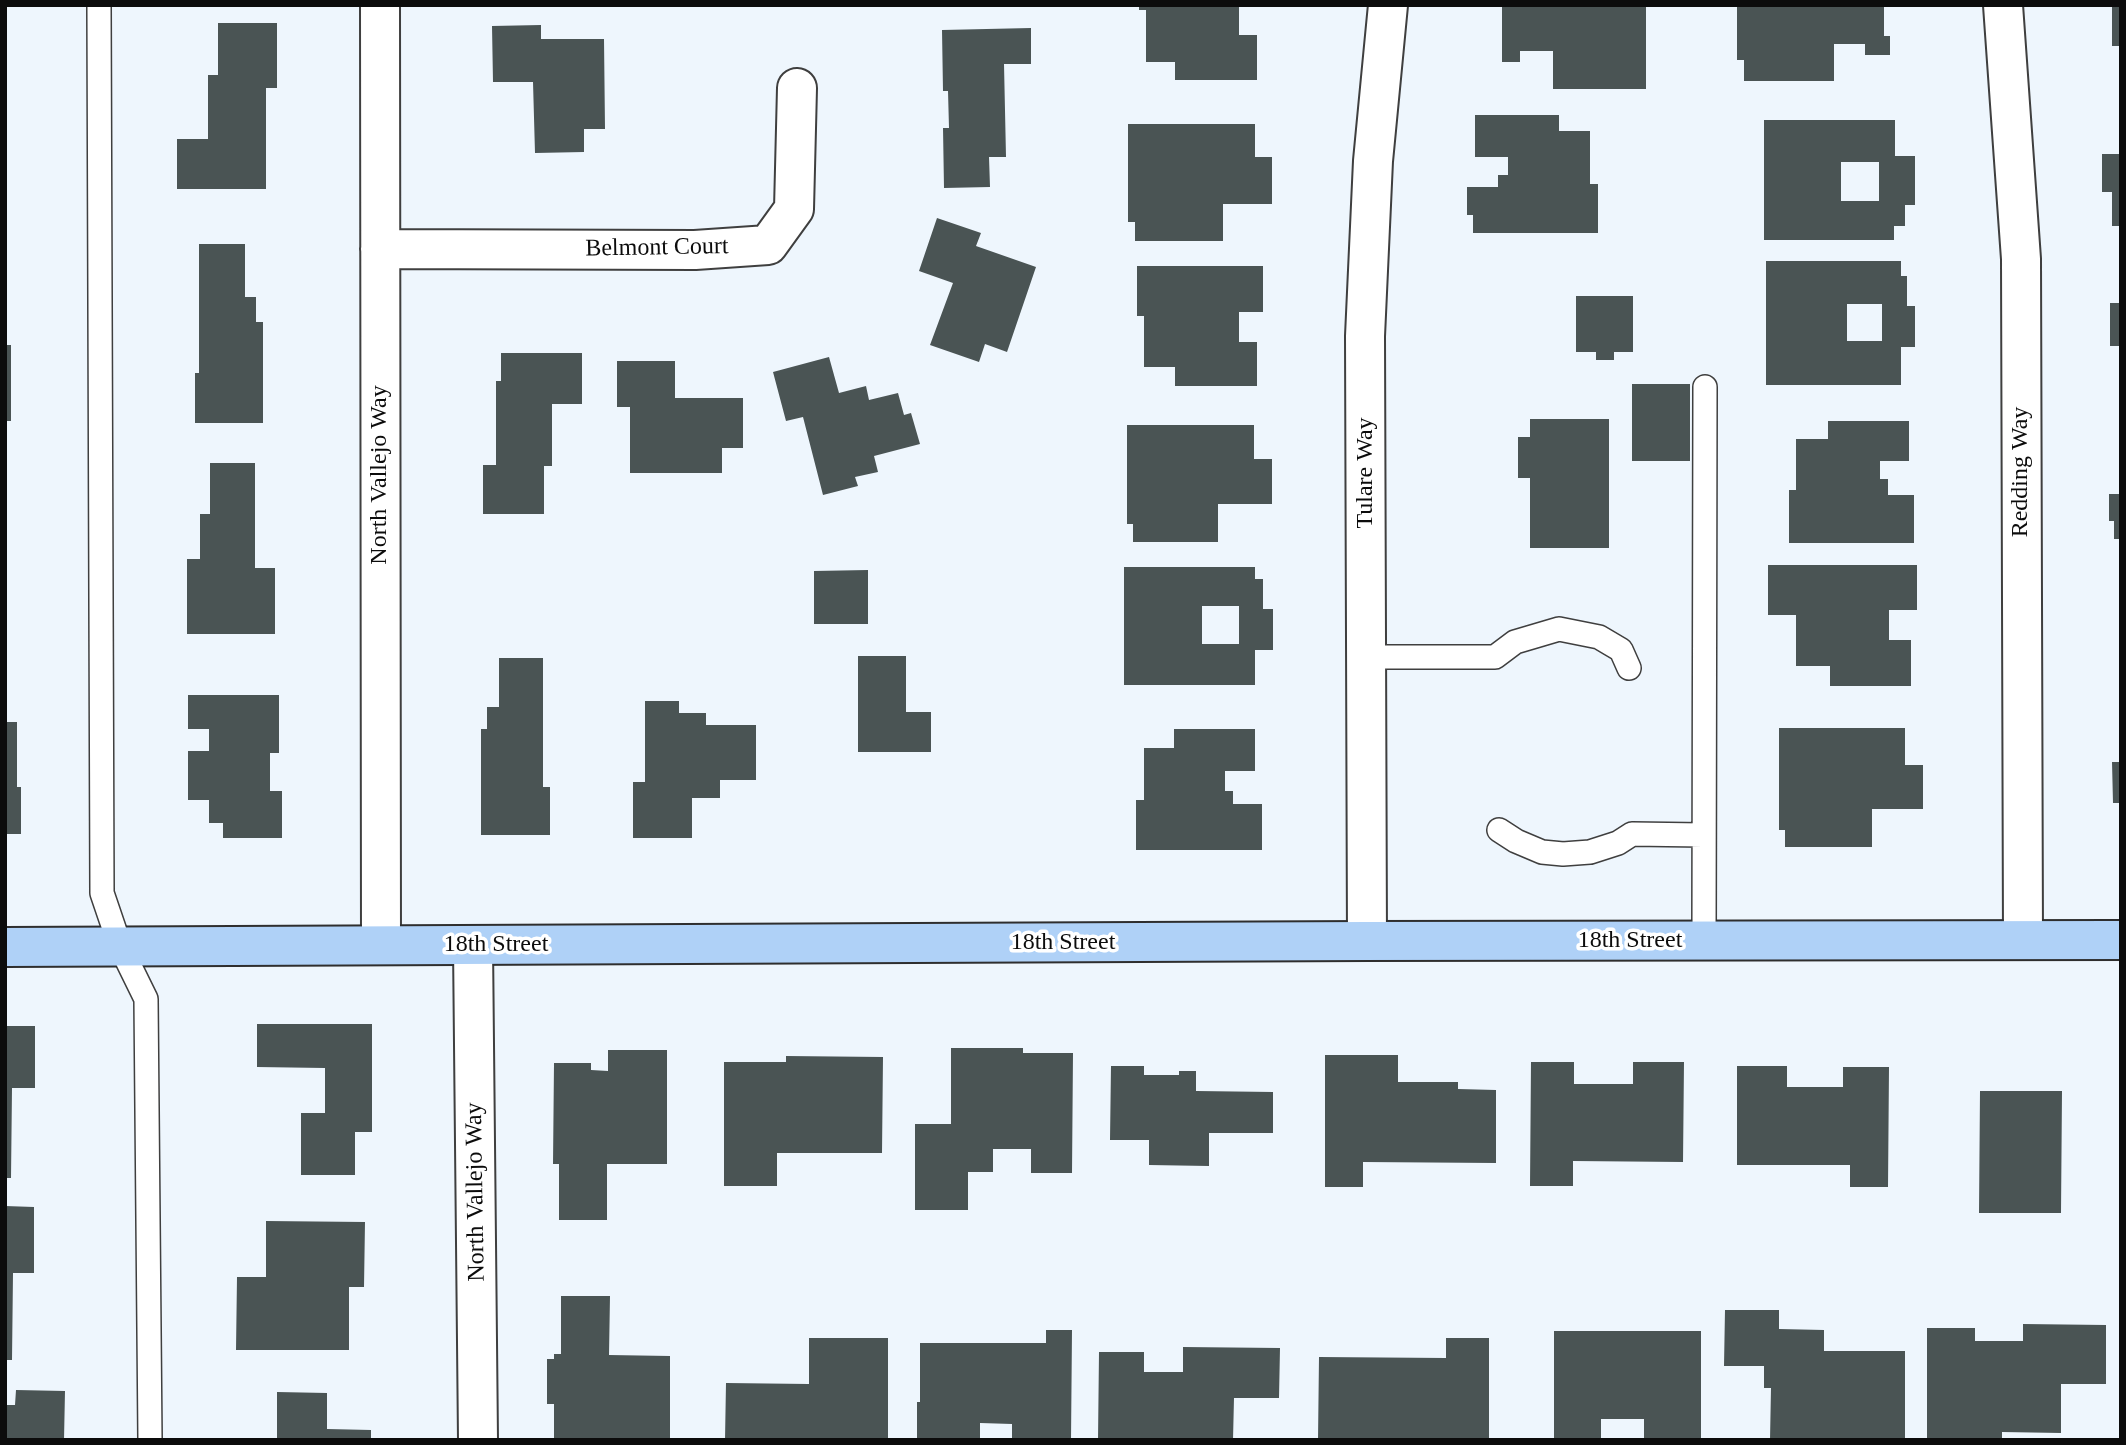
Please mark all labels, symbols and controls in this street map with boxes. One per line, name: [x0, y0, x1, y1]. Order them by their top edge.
street label: Belmont Court: [585, 232, 729, 264]
street label: North Vallejo Way: [366, 385, 394, 565]
street label: Redding Way: [2007, 407, 2035, 537]
street label: Tulare Way: [1352, 417, 1380, 529]
street label: 18th Street: [1578, 927, 1682, 955]
street label: 18th Street: [1011, 929, 1115, 957]
street label: 18th Street: [444, 931, 548, 959]
street label: North Vallejo Way: [460, 1102, 492, 1282]

